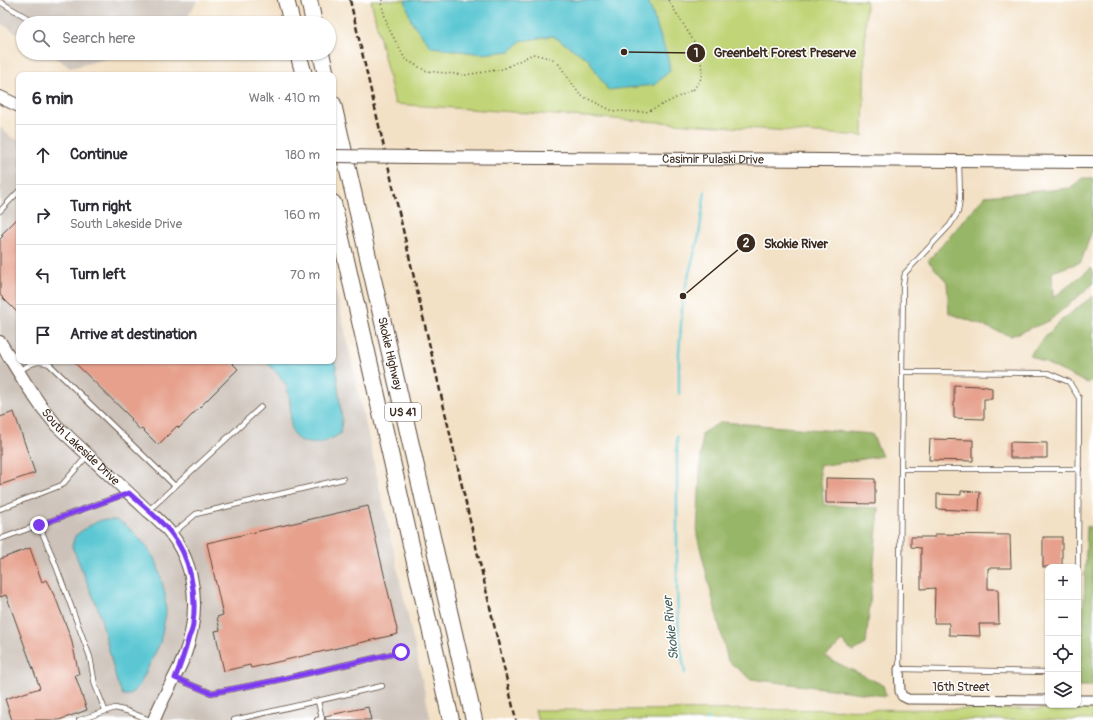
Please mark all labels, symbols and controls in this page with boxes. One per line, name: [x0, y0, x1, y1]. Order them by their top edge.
search box: [16, 16, 336, 60]
icon: search: [30, 27, 52, 49]
text: Search here: [62, 29, 135, 48]
callout: Greenbelt Forest Preserve: [686, 40, 864, 65]
text: Greenbelt Forest Preserve: [714, 45, 857, 61]
text: 1: [694, 46, 698, 61]
text: 6 min: [32, 88, 73, 109]
text: Walk · 410 m: [249, 90, 320, 106]
icon: ahead: [32, 144, 54, 166]
text: Continue: [70, 145, 128, 164]
text: 180 m: [285, 147, 320, 163]
street label: Casimir Pulaski Drive: [662, 151, 764, 167]
text: Turn right: [70, 197, 131, 216]
icon: right: [32, 204, 54, 226]
text: 160 m: [284, 207, 320, 223]
text: South Lakeside Drive: [70, 216, 182, 232]
callout: Skokie River: [736, 231, 836, 256]
text: 2: [743, 236, 750, 251]
text: Skokie River: [764, 236, 828, 252]
icon: left: [32, 264, 54, 286]
text: Turn left: [70, 265, 126, 284]
text: 70 m: [290, 267, 320, 283]
street label: Skokie Highway: [374, 316, 406, 392]
icon: arrive: [32, 324, 54, 346]
text: Arrive at destination: [70, 325, 197, 344]
road number: US 41: [385, 403, 421, 421]
street label: South Lakeside Drive: [38, 405, 123, 488]
route end: [30, 516, 48, 534]
map controls: [1045, 564, 1081, 708]
button: +: [1045, 564, 1081, 600]
water label: Skokie River: [659, 593, 682, 661]
button: −: [1045, 600, 1081, 636]
button: locate: [1045, 636, 1081, 672]
route start: [392, 643, 410, 661]
button: layers: [1045, 672, 1081, 708]
street label: 16th Street: [932, 680, 990, 695]

